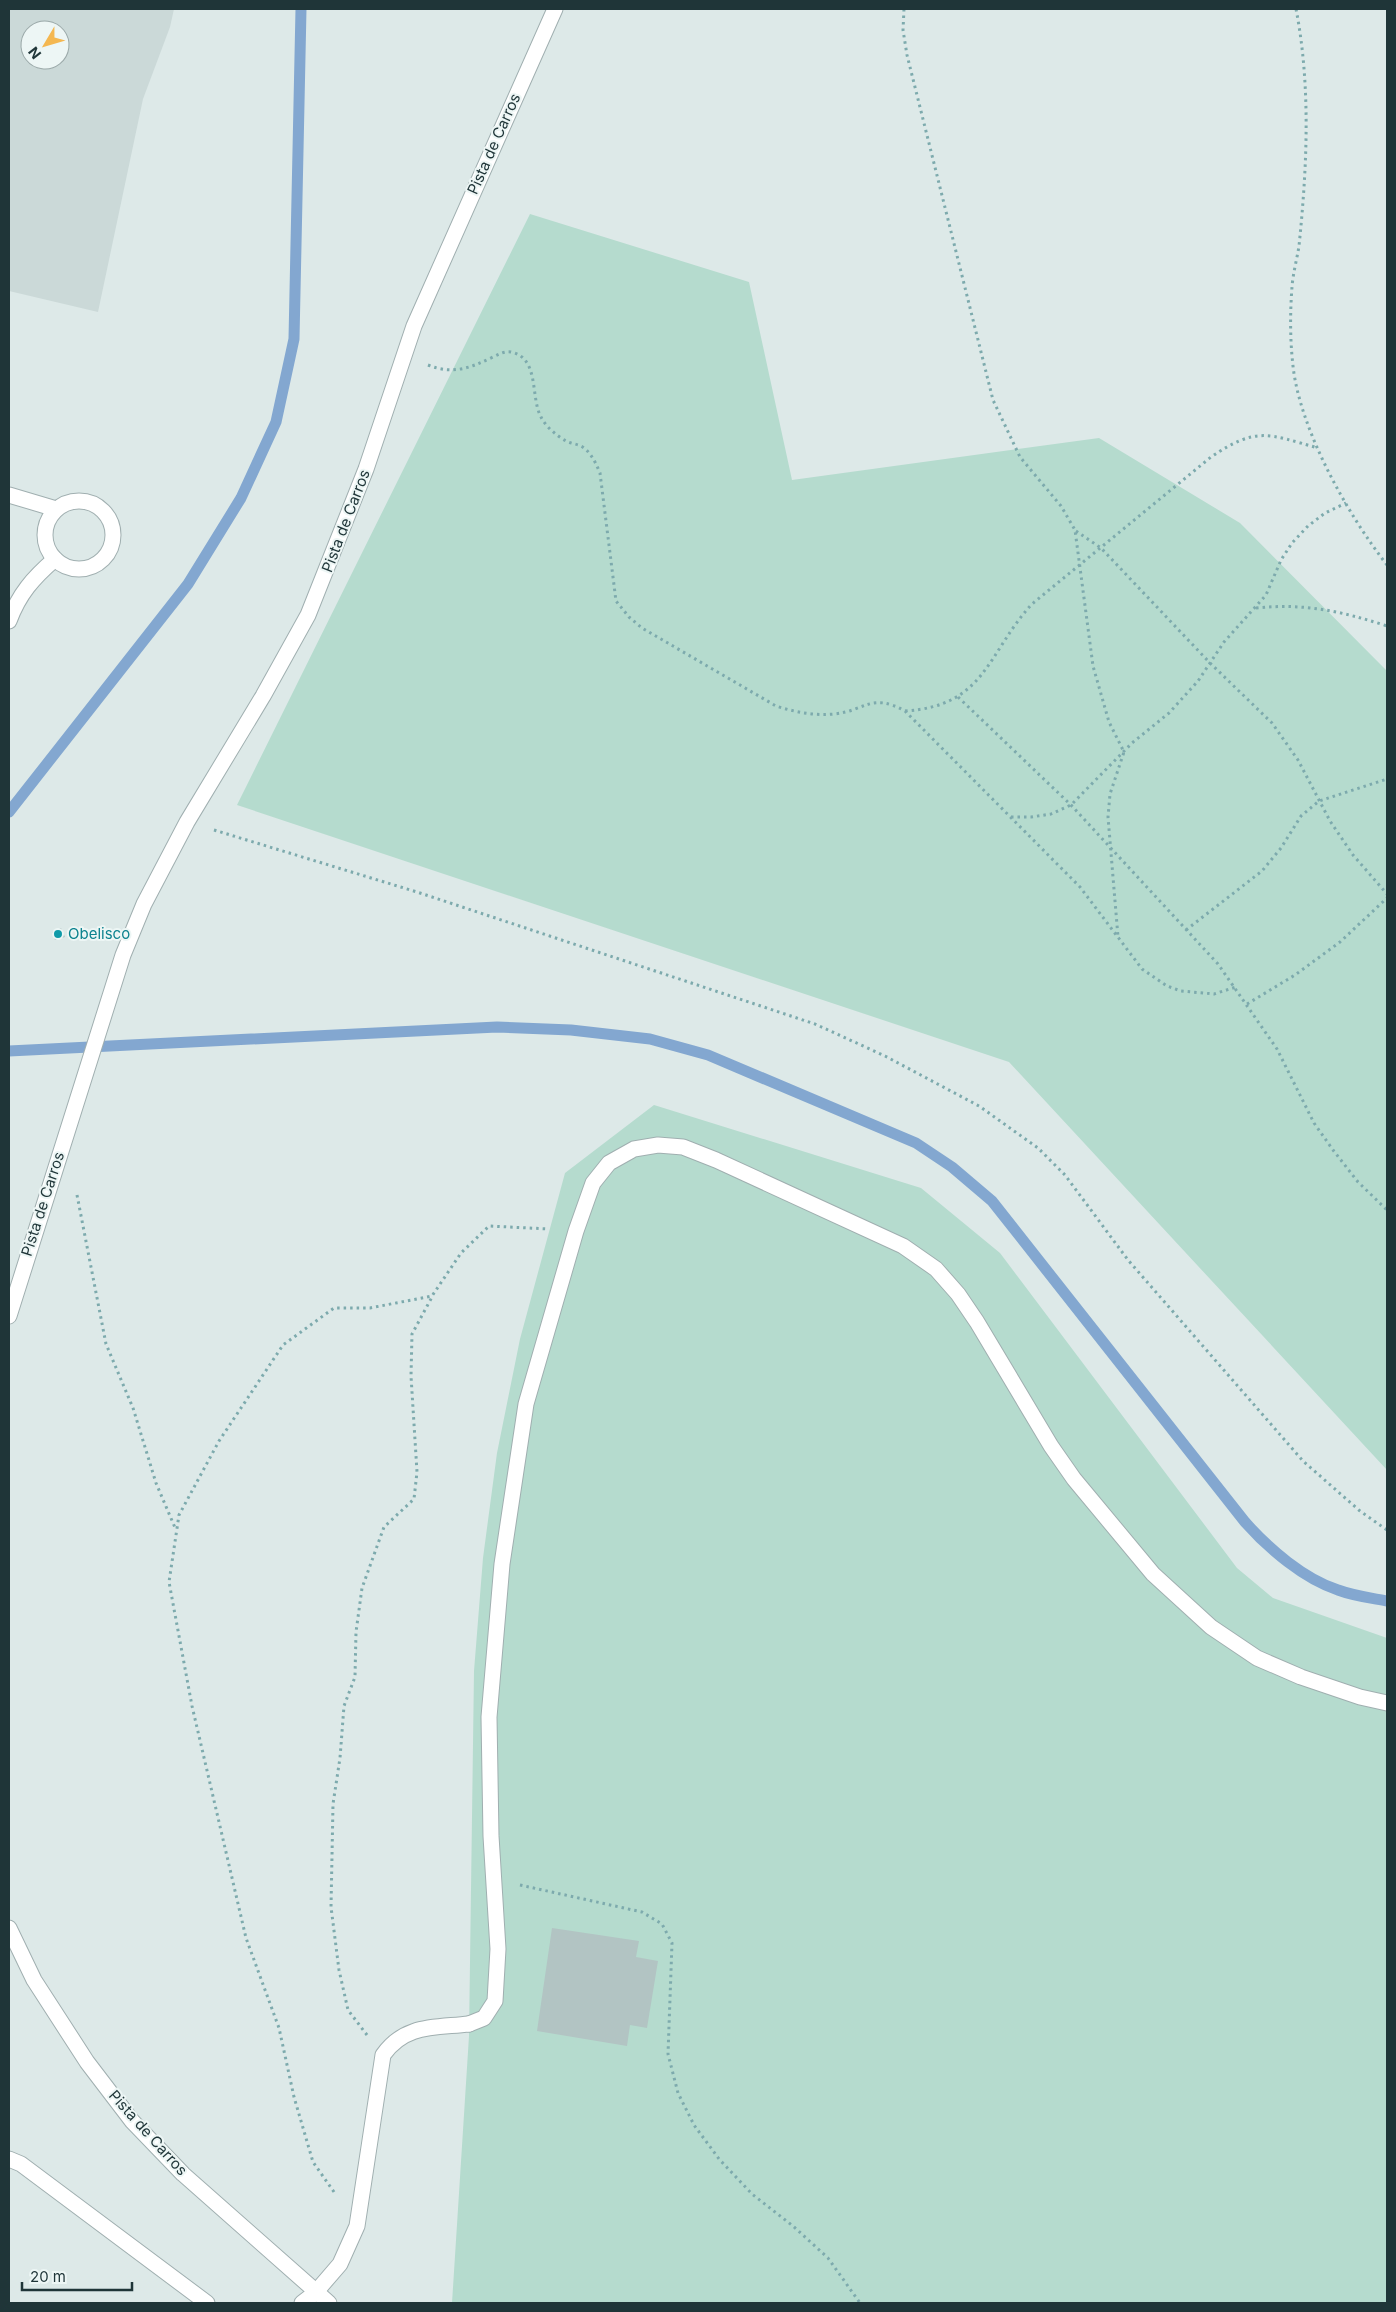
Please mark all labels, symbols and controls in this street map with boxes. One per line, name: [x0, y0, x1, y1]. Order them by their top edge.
north arrow: [20, 20, 70, 70]
text: N: [24, 44, 44, 63]
street label: Pista de Carros: [463, 90, 524, 197]
street label: Pista de Carros: [317, 467, 374, 575]
place label: Obelisco: [68, 924, 130, 943]
marker: Obelisco: [52, 928, 64, 940]
street label: Pista de Carros: [17, 1149, 68, 1258]
street label: Pista de Carros: [105, 2086, 192, 2179]
scale bar: [22, 2260, 132, 2292]
text: 20 m: [30, 2267, 66, 2286]

